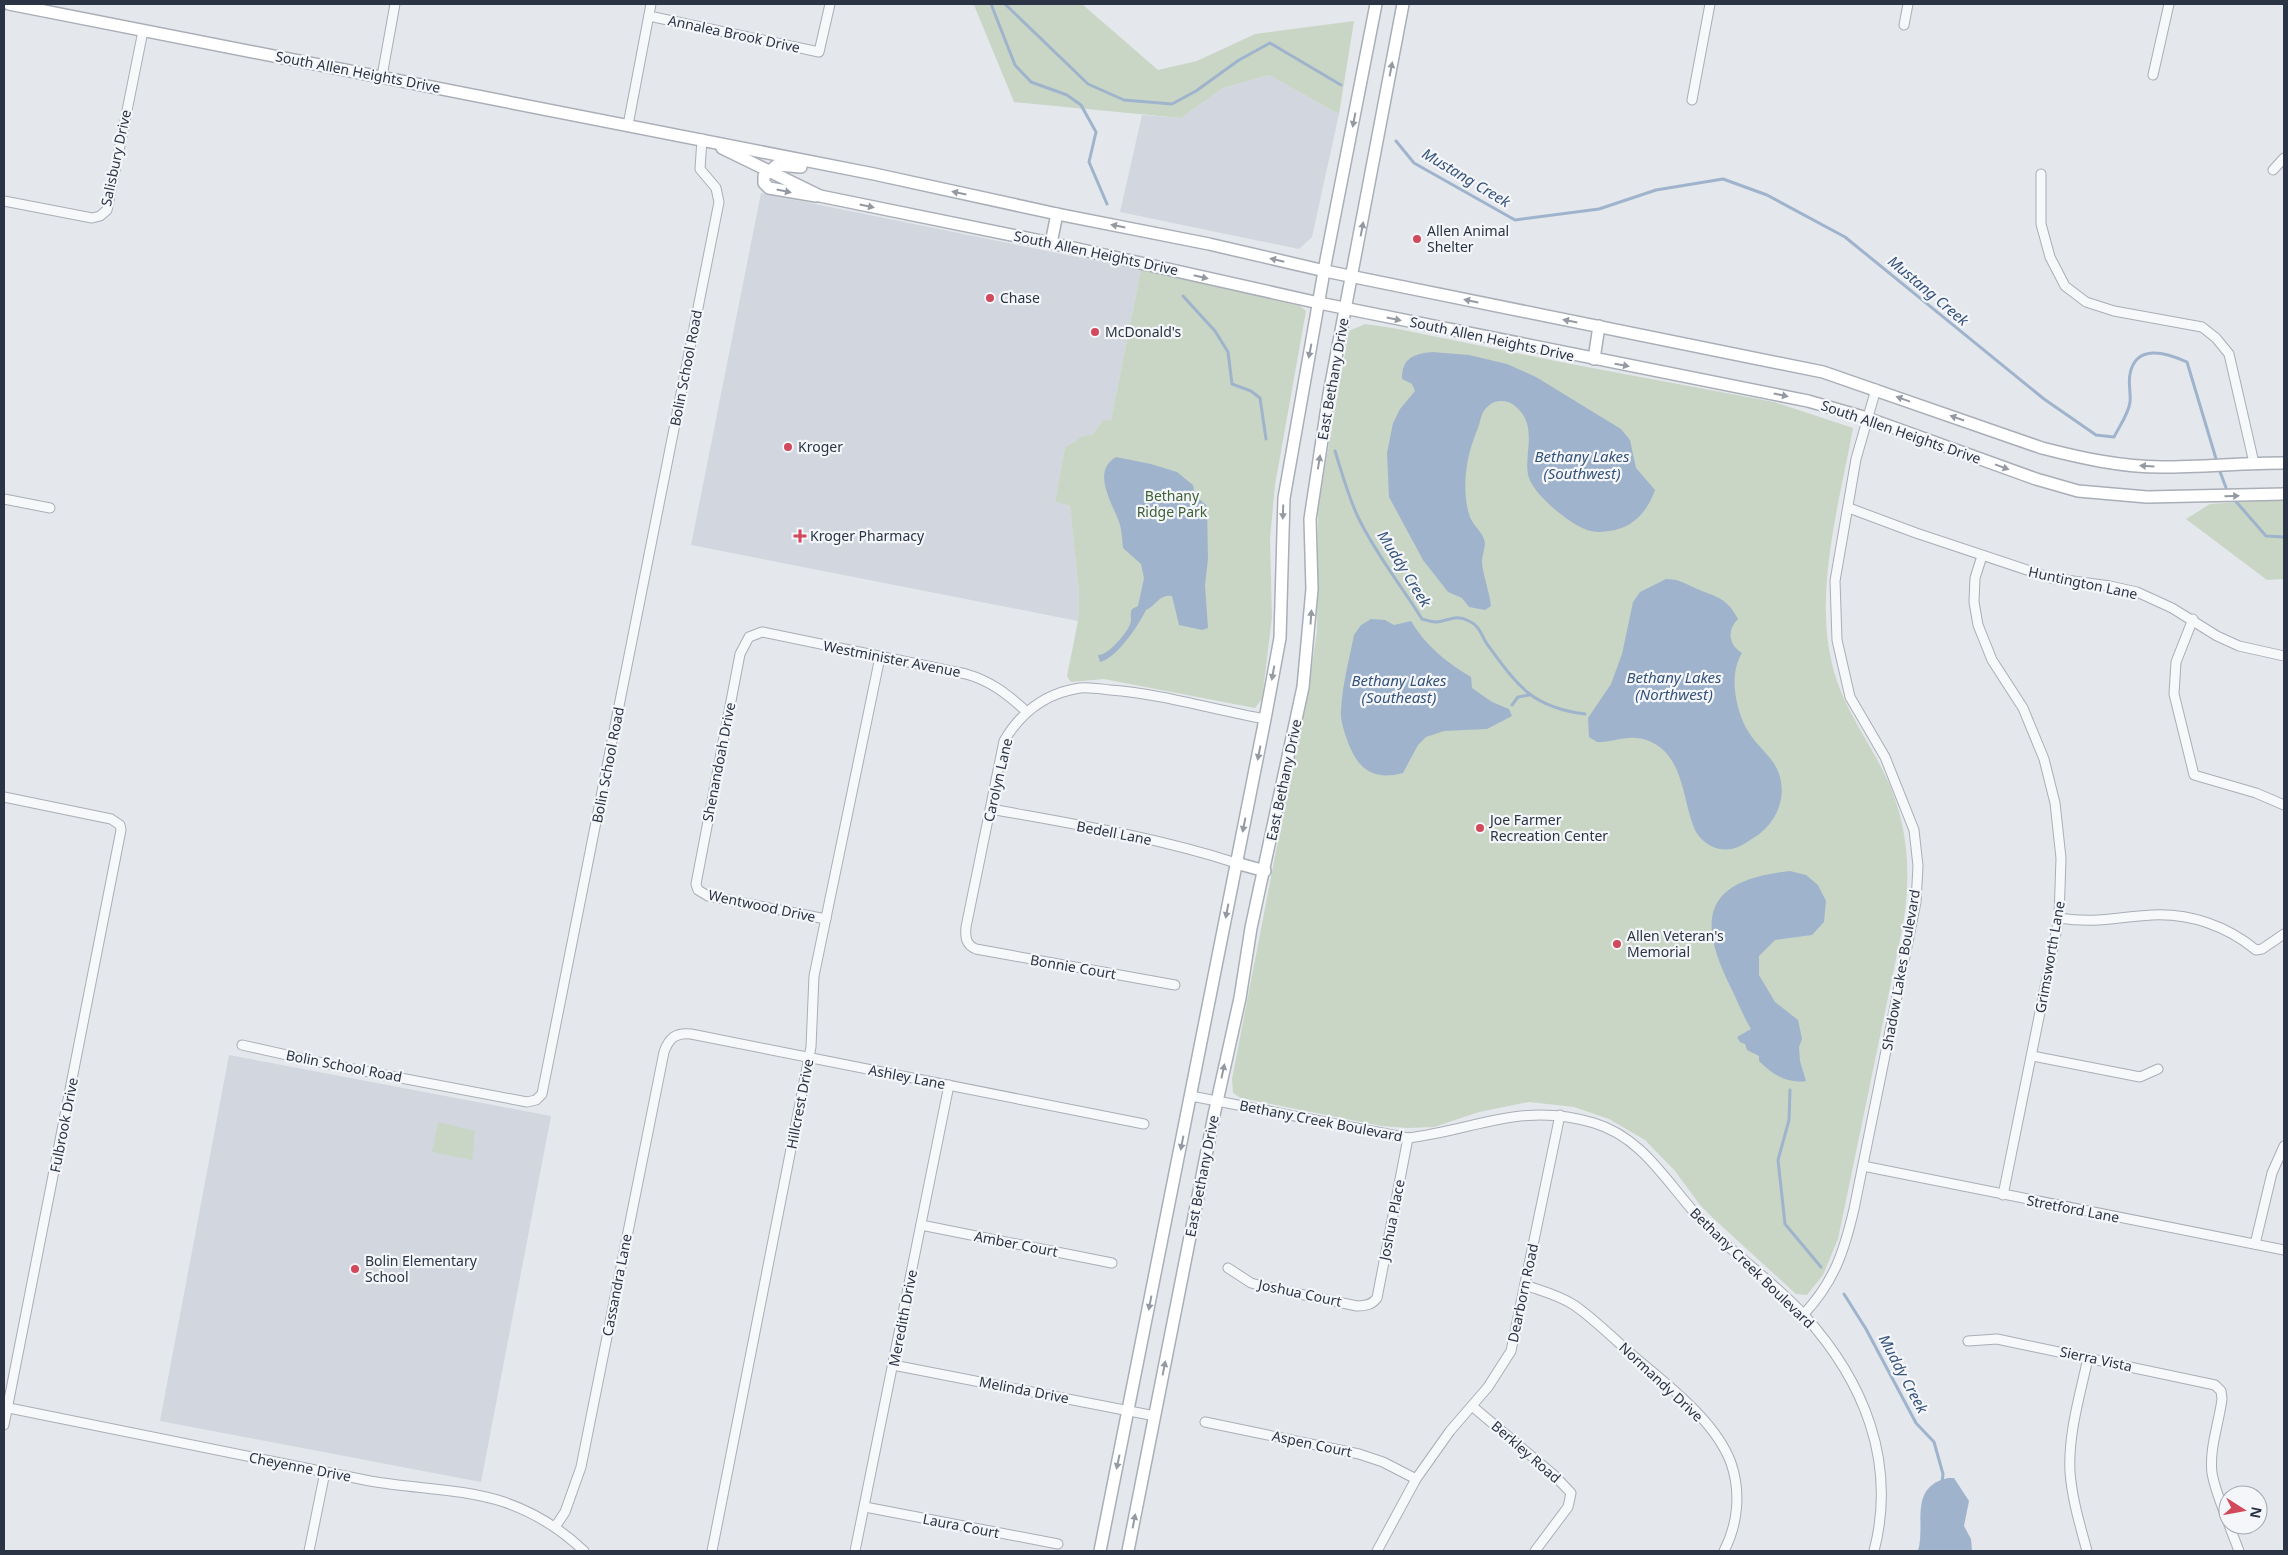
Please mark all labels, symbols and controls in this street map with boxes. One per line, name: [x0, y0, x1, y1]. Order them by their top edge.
street label: Annalea Brook Drive: [666, 10, 802, 57]
street label: South Allen Heights Drive: [274, 46, 442, 97]
one-way arrow: [1387, 60, 1395, 76]
street label: Salisbury Drive: [96, 108, 135, 208]
one-way arrow: [1349, 113, 1357, 129]
water label: Mustang Creek: [1419, 143, 1515, 212]
one-way arrow: [776, 187, 791, 195]
one-way arrow: [952, 189, 967, 197]
one-way arrow: [860, 202, 876, 210]
one-way arrow: [1359, 220, 1367, 236]
place label: Allen Animal Shelter: [1427, 221, 1509, 256]
one-way arrow: [1110, 222, 1126, 230]
street label: South Allen Heights Drive: [1012, 226, 1180, 279]
marker: Allen Animal Shelter: [1411, 233, 1423, 245]
water label: Mustang Creek: [1884, 251, 1974, 330]
one-way arrow: [1270, 256, 1285, 264]
one-way arrow: [1193, 273, 1208, 281]
place label: Chase: [1000, 288, 1040, 307]
marker: Chase: [984, 292, 996, 304]
one-way arrow: [1463, 297, 1479, 305]
street label: Bolin School Road: [665, 308, 706, 428]
street label: South Allen Heights Drive: [1408, 312, 1576, 365]
one-way arrow: [1386, 315, 1402, 323]
street label: East Bethany Drive: [1312, 316, 1353, 441]
one-way arrow: [1561, 316, 1577, 324]
place label: McDonald's: [1105, 322, 1182, 341]
marker: McDonald's: [1089, 326, 1101, 338]
one-way arrow: [1306, 344, 1314, 359]
one-way arrow: [1614, 361, 1630, 369]
one-way arrow: [1774, 391, 1789, 399]
street label: South Allen Heights Drive: [1819, 395, 1984, 468]
one-way arrow: [1896, 395, 1911, 402]
one-way arrow: [1949, 414, 1964, 421]
place label: Kroger: [798, 437, 843, 456]
marker: Kroger: [782, 441, 794, 453]
water label: Bethany Lakes (Southwest): [1534, 446, 1630, 483]
one-way arrow: [1315, 453, 1323, 469]
one-way arrow: [2139, 462, 2155, 470]
one-way arrow: [1995, 463, 2010, 471]
park label: Bethany Ridge Park: [1137, 486, 1208, 521]
one-way arrow: [2224, 491, 2240, 499]
one-way arrow: [1279, 504, 1287, 520]
place label: Kroger Pharmacy: [810, 526, 925, 545]
water label: Muddy Creek: [1373, 527, 1437, 611]
marker: Kroger Pharmacy: [794, 530, 806, 542]
street label: Huntington Lane: [2027, 562, 2140, 603]
one-way arrow: [1307, 608, 1315, 624]
street label: Westminister Avenue: [822, 636, 963, 681]
one-way arrow: [1269, 666, 1277, 682]
water label: Bethany Lakes (Northwest): [1626, 667, 1722, 704]
water label: Bethany Lakes (Southeast): [1351, 670, 1447, 707]
street label: Shenandoah Drive: [698, 700, 739, 823]
street label: Bolin School Road: [587, 705, 628, 825]
street label: East Bethany Drive: [1261, 717, 1306, 842]
street label: Carolyn Lane: [979, 736, 1016, 824]
one-way arrow: [1254, 745, 1262, 761]
place label: Joe Farmer Recreation Center: [1488, 810, 1608, 845]
street label: Bedell Lane: [1075, 816, 1153, 849]
one-way arrow: [1240, 818, 1248, 833]
marker: Joe Farmer Recreation Center: [1474, 822, 1486, 834]
street label: Wentwood Drive: [707, 885, 818, 926]
street label: Shadow Lakes Boulevard: [1877, 888, 1924, 1052]
street label: Grimsworth Lane: [2030, 899, 2069, 1015]
one-way arrow: [1222, 903, 1230, 919]
place label: Allen Veteran's Memorial: [1627, 926, 1724, 961]
marker: Allen Veteran's Memorial: [1611, 938, 1623, 950]
street label: Bonnie Court: [1029, 950, 1117, 983]
street label: Bolin School Road: [284, 1045, 404, 1086]
street label: Hillcrest Drive: [781, 1057, 818, 1151]
street label: Ashley Lane: [867, 1060, 947, 1093]
one-way arrow: [1219, 1064, 1227, 1079]
street label: Fulbrook Drive: [45, 1076, 82, 1174]
street label: Bethany Creek Boulevard: [1238, 1095, 1404, 1146]
street label: East Bethany Drive: [1180, 1113, 1223, 1238]
one-way arrow: [1177, 1136, 1185, 1152]
street label: Joshua Place: [1374, 1178, 1409, 1264]
street label: Stretford Lane: [2025, 1190, 2121, 1227]
street label: Bethany Creek Boulevard: [1686, 1203, 1819, 1332]
street label: Amber Court: [973, 1226, 1060, 1261]
street label: Cassandra Lane: [597, 1232, 636, 1338]
street label: Dearborn Road: [1503, 1242, 1542, 1344]
place label: Bolin Elementary School: [365, 1251, 478, 1286]
marker: Bolin Elementary School: [349, 1263, 361, 1275]
street label: Meredith Drive: [884, 1268, 921, 1368]
street label: Joshua Court: [1255, 1274, 1343, 1311]
one-way arrow: [1146, 1295, 1154, 1310]
water label: Muddy Creek: [1875, 1331, 1933, 1417]
street label: Normandy Drive: [1615, 1338, 1708, 1426]
street label: Sierra Vista: [2058, 1342, 2134, 1375]
one-way arrow: [1161, 1360, 1169, 1376]
street label: Melinda Drive: [978, 1371, 1071, 1408]
street label: Berkley Road: [1488, 1416, 1565, 1487]
street label: Aspen Court: [1270, 1426, 1354, 1461]
street label: Cheyenne Drive: [247, 1447, 353, 1486]
one-way arrow: [1114, 1455, 1122, 1470]
north arrow: [2218, 1485, 2268, 1535]
text: N: [2246, 1505, 2267, 1520]
street label: Laura Court: [921, 1509, 1001, 1542]
one-way arrow: [1131, 1512, 1139, 1528]

